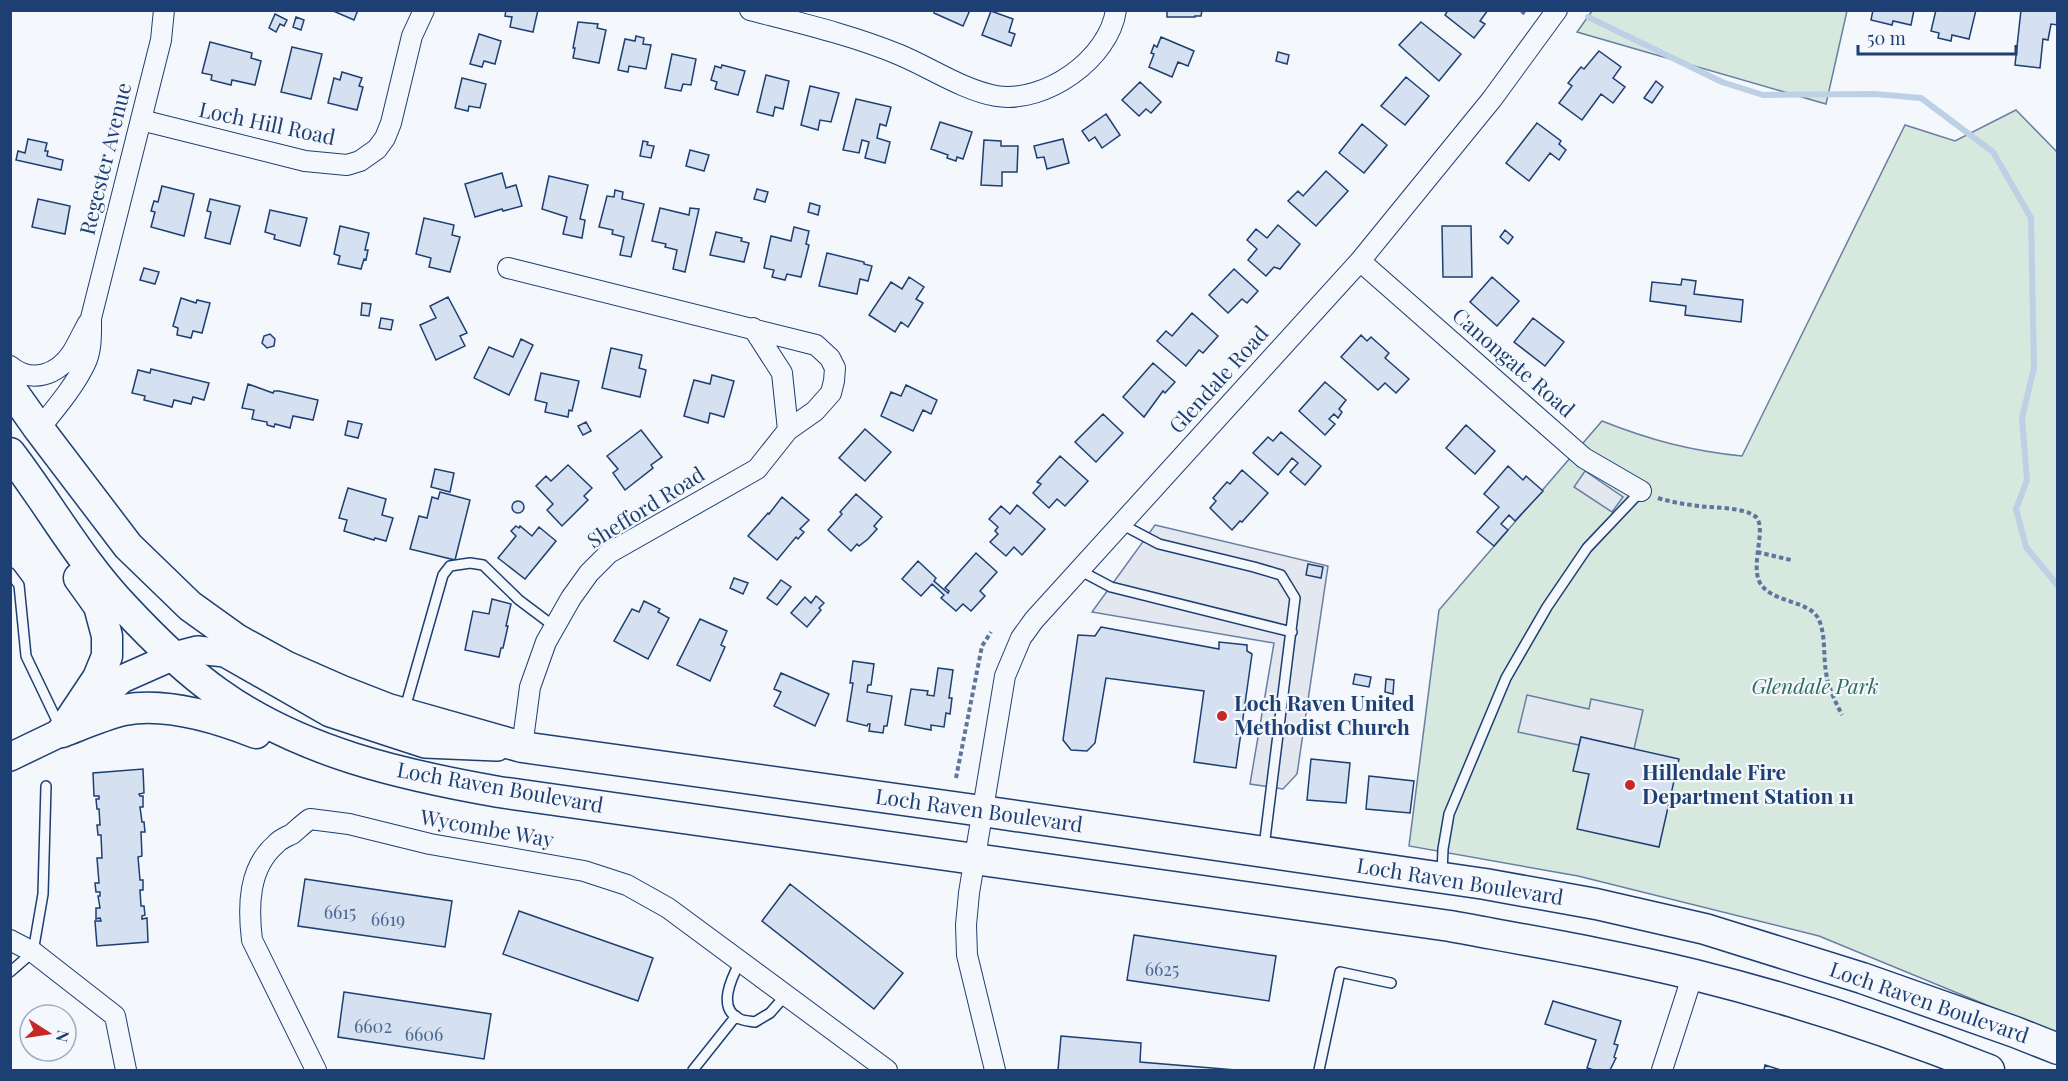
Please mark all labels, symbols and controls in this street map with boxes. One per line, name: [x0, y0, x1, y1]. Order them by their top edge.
scale bar: [1858, 18, 2016, 56]
text: 50 m: [1867, 26, 1906, 50]
street label: Regester Avenue: [72, 79, 137, 238]
street label: Loch Hill Road: [197, 94, 338, 150]
street label: Canongate Road: [1447, 301, 1581, 422]
street label: Glendale Road: [1162, 319, 1273, 438]
street label: Shefford Road: [581, 459, 709, 553]
park label: Glendale Park: [1751, 671, 1879, 699]
place label: Loch Raven United Methodist Church: [1234, 688, 1415, 740]
marker: Loch Raven United Methodist Church: [1215, 709, 1229, 723]
street label: Loch Raven Boulevard: [395, 754, 606, 818]
place label: Hillendale Fire Department Station 11: [1642, 757, 1854, 809]
marker: Hillendale Fire Department Station 11: [1623, 778, 1637, 792]
street label: Loch Raven Boulevard: [874, 781, 1085, 837]
street label: Wycombe Way: [417, 801, 557, 853]
street label: Loch Raven Boulevard: [1355, 850, 1566, 910]
house number: 6615: [324, 900, 356, 924]
house number: 6619: [371, 907, 405, 931]
street label: Loch Raven Boulevard: [1826, 954, 2033, 1048]
house number: 6625: [1145, 957, 1179, 981]
north arrow: [18, 1003, 78, 1063]
house number: 6602: [354, 1014, 392, 1038]
house number: 6606: [405, 1022, 443, 1046]
text: N: [52, 1028, 75, 1044]

